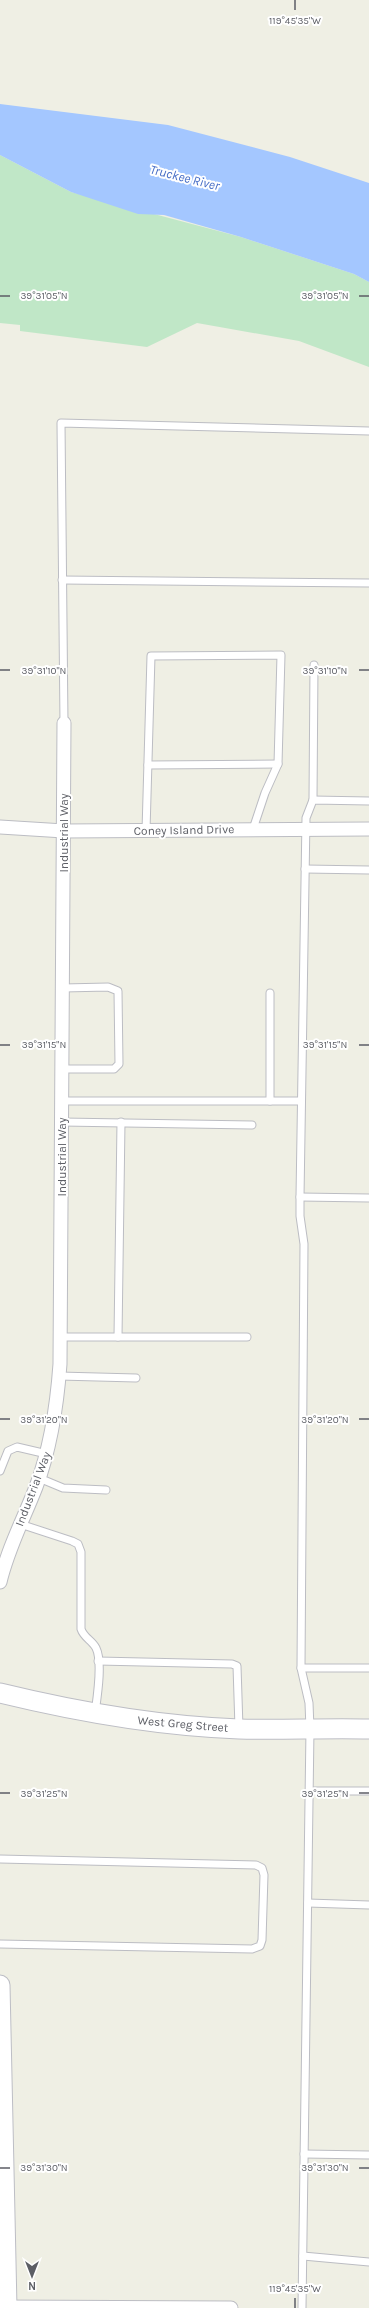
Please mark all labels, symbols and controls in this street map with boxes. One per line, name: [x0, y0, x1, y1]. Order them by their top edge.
text: 119°45'35"W: [269, 15, 321, 27]
water label: Truckee River: [149, 162, 222, 193]
text: 39°31'05"N: [20, 290, 68, 302]
text: 39°31'05"N: [301, 290, 349, 302]
text: 39°31'10"N: [22, 665, 66, 677]
text: 39°31'10"N: [303, 665, 347, 677]
street label: Industrial Way: [57, 793, 71, 873]
street label: Coney Island Drive: [134, 822, 234, 838]
text: 39°31'15"N: [22, 1039, 66, 1051]
text: 39°31'15"N: [303, 1039, 347, 1051]
street label: Industrial Way: [55, 1117, 69, 1197]
text: 39°31'20"N: [20, 1414, 68, 1426]
text: 39°31'20"N: [301, 1414, 349, 1426]
street label: Industrial Way: [12, 1449, 54, 1528]
street label: West Greg Street: [137, 1713, 229, 1735]
text: 39°31'25"N: [20, 1788, 68, 1800]
text: 39°31'25"N: [301, 1788, 349, 1800]
text: 39°31'30"N: [20, 2162, 68, 2174]
text: 39°31'30"N: [301, 2162, 349, 2174]
north arrow: [12, 2256, 52, 2296]
text: N: [28, 2279, 36, 2292]
text: 119°45'35"W: [269, 2283, 321, 2295]

